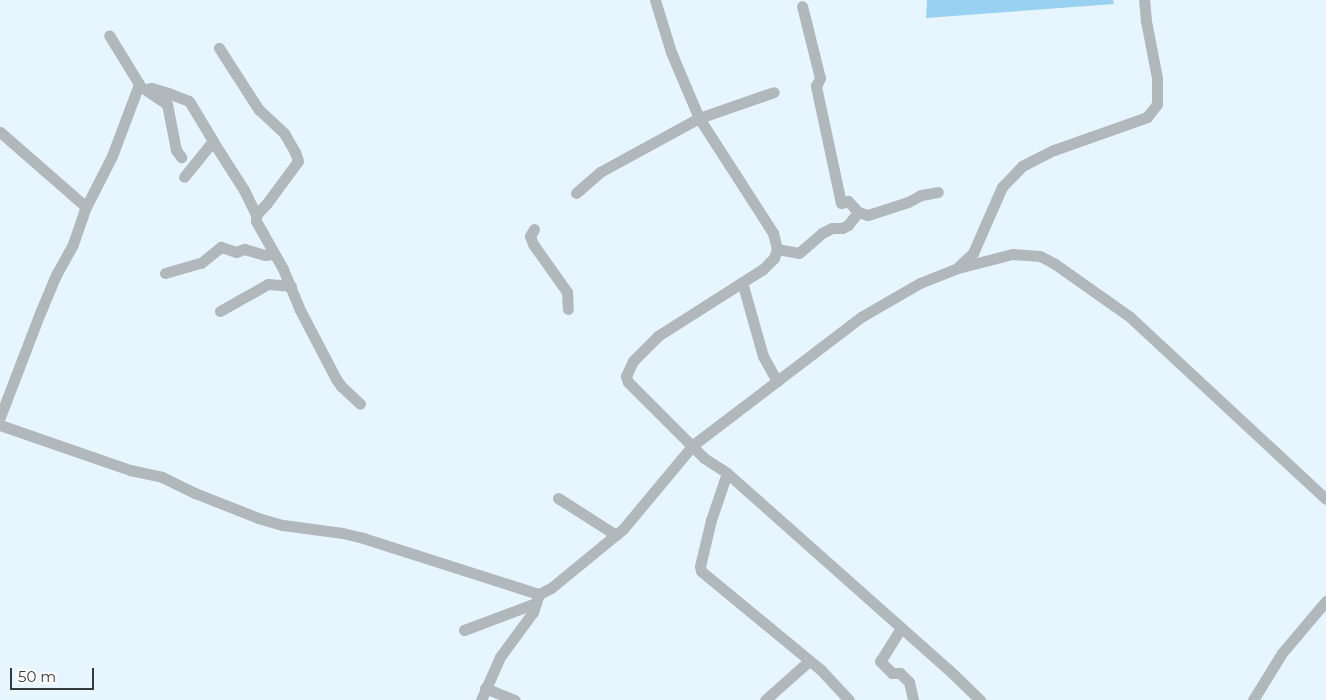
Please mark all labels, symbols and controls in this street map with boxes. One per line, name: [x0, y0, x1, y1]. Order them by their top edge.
scale bar: [12, 658, 96, 690]
text: 50 m: [18, 667, 56, 686]

